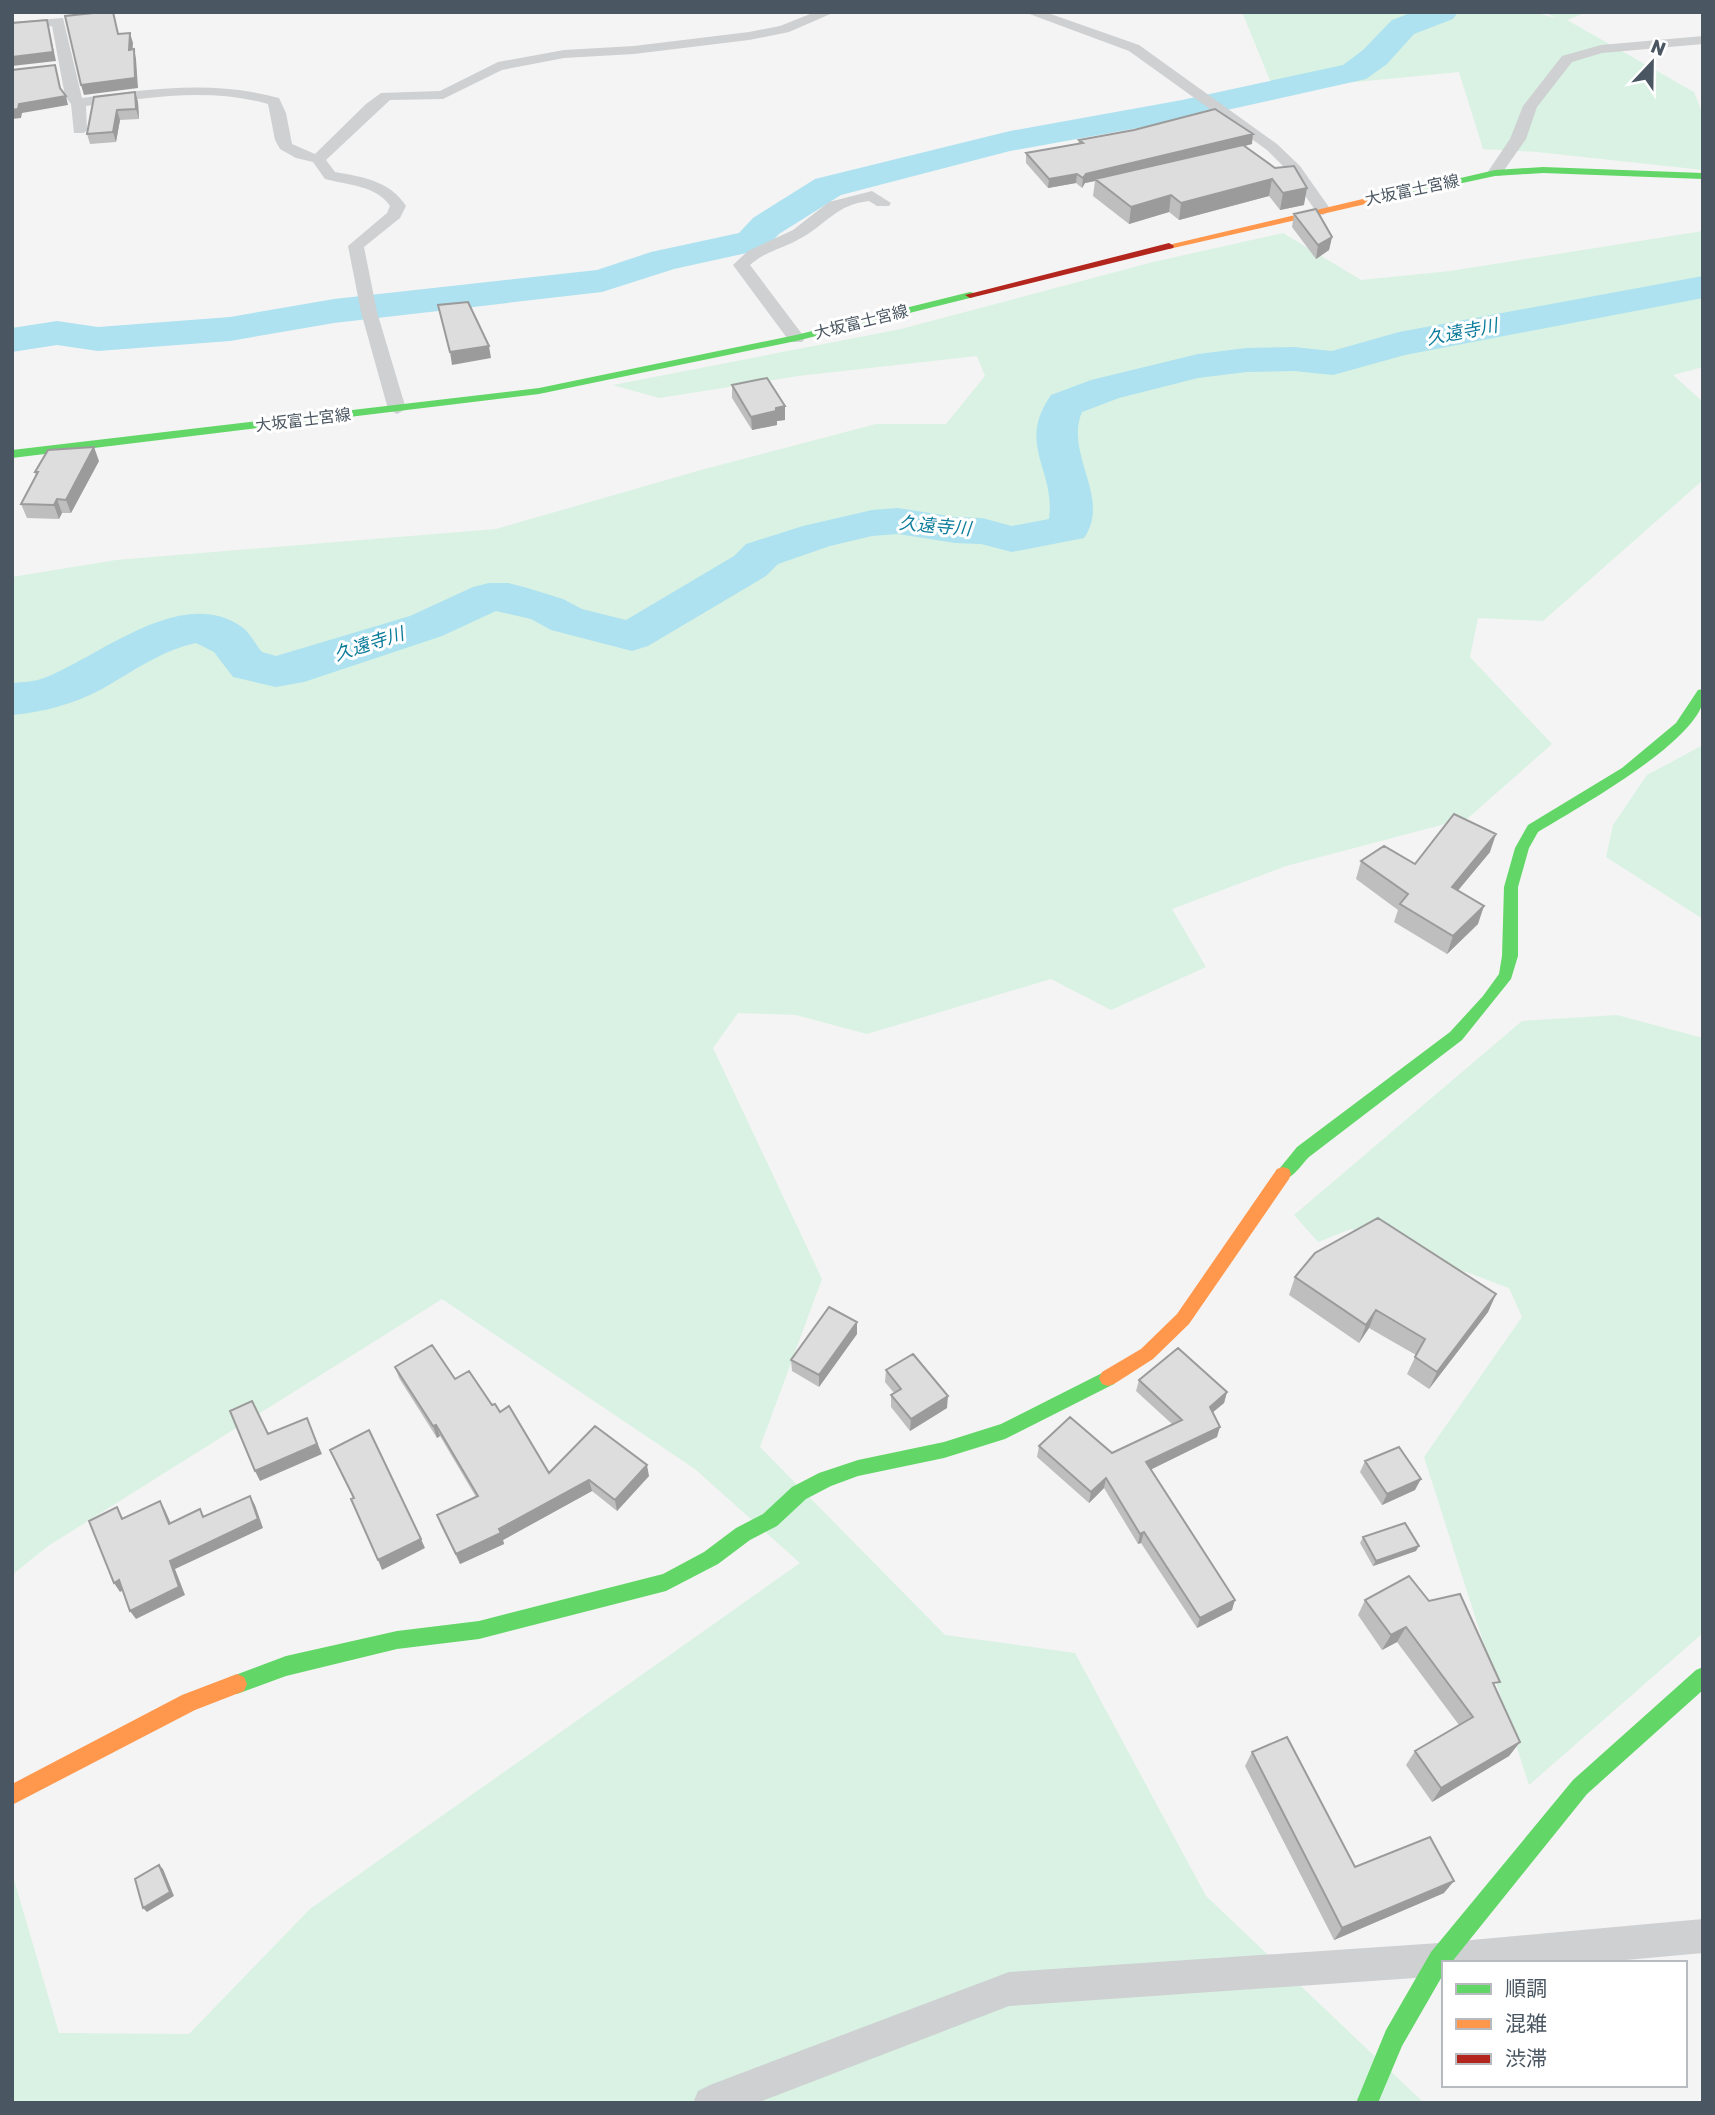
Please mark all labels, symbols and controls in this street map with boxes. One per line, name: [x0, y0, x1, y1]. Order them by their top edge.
north arrow: [1617, 28, 1687, 98]
text: N: [1648, 34, 1669, 61]
street label: 大坂富士宮線: [1363, 171, 1461, 209]
street label: 大坂富士宮線: [812, 301, 910, 343]
water label: 久遠寺川: [1425, 314, 1501, 350]
street label: 大坂富士宮線: [254, 405, 352, 435]
water label: 久遠寺川: [898, 512, 974, 540]
water label: 久遠寺川: [331, 622, 409, 666]
legend: [1442, 1961, 1687, 2087]
text: 順調: [1505, 1976, 1547, 2001]
text: 混雑: [1505, 2011, 1547, 2036]
text: 渋滞: [1505, 2046, 1547, 2071]

